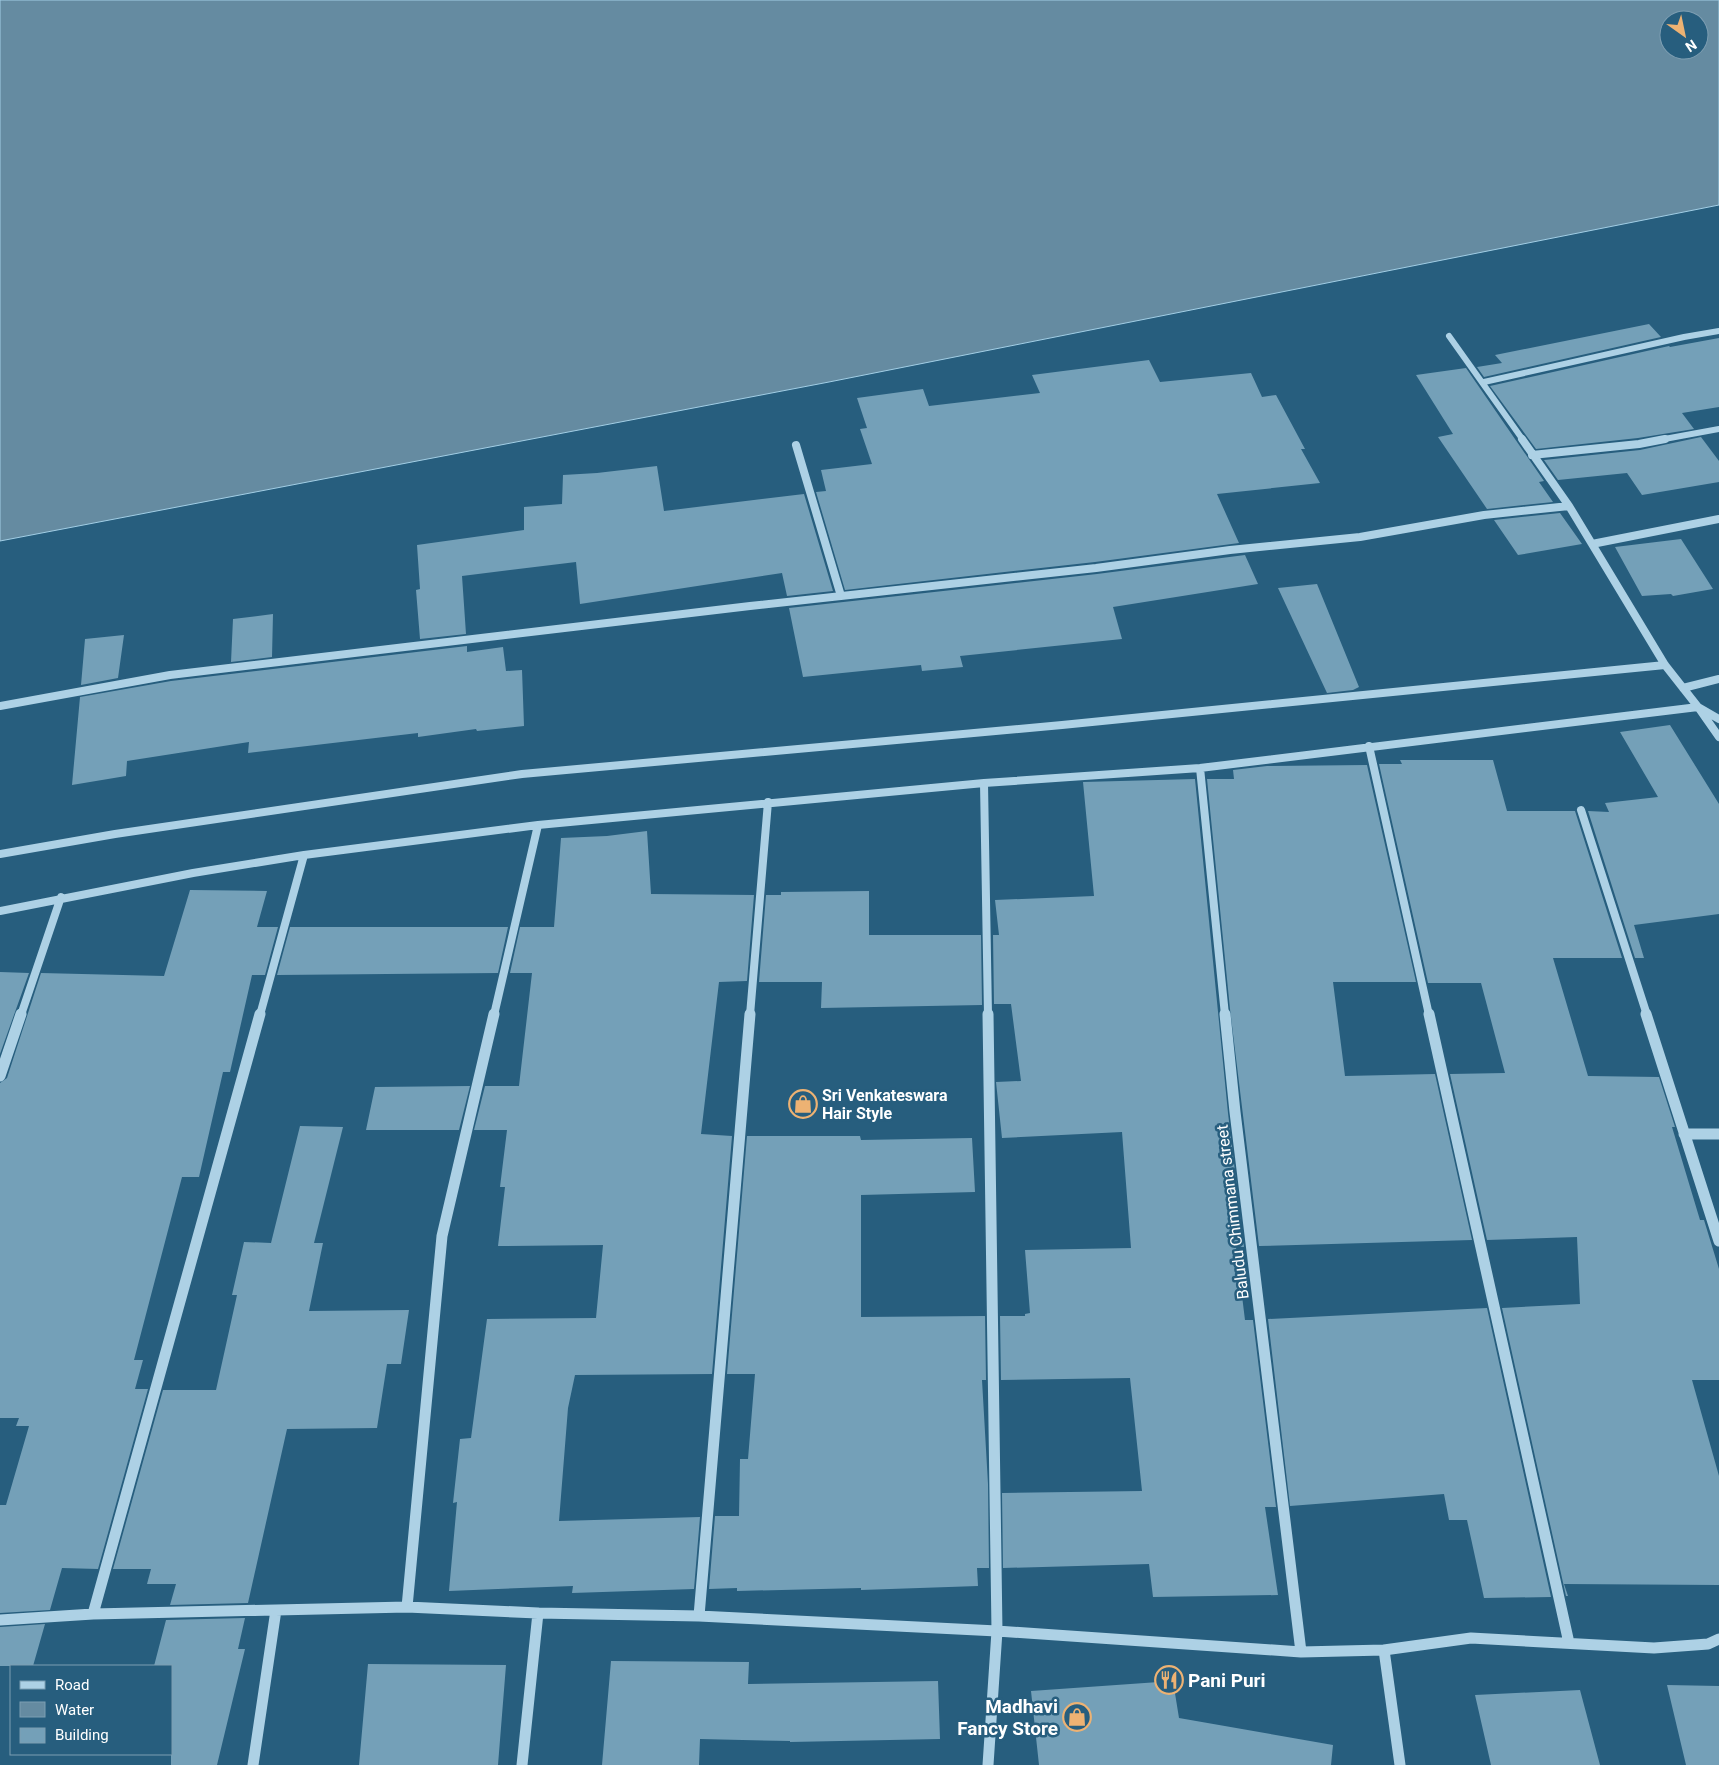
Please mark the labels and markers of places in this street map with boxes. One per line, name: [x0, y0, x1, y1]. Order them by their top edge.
place label: Sri Venkateswara Hair Style: [822, 1086, 948, 1123]
shop icon: Sri Venkateswara Hair Style: [788, 1089, 818, 1119]
restaurant icon: Pani Puri: [1154, 1665, 1184, 1695]
place label: Pani Puri: [1188, 1669, 1266, 1692]
place label: Madhavi Fancy Store: [957, 1695, 1058, 1740]
shop icon: Madhavi Fancy Store: [1062, 1702, 1092, 1732]

